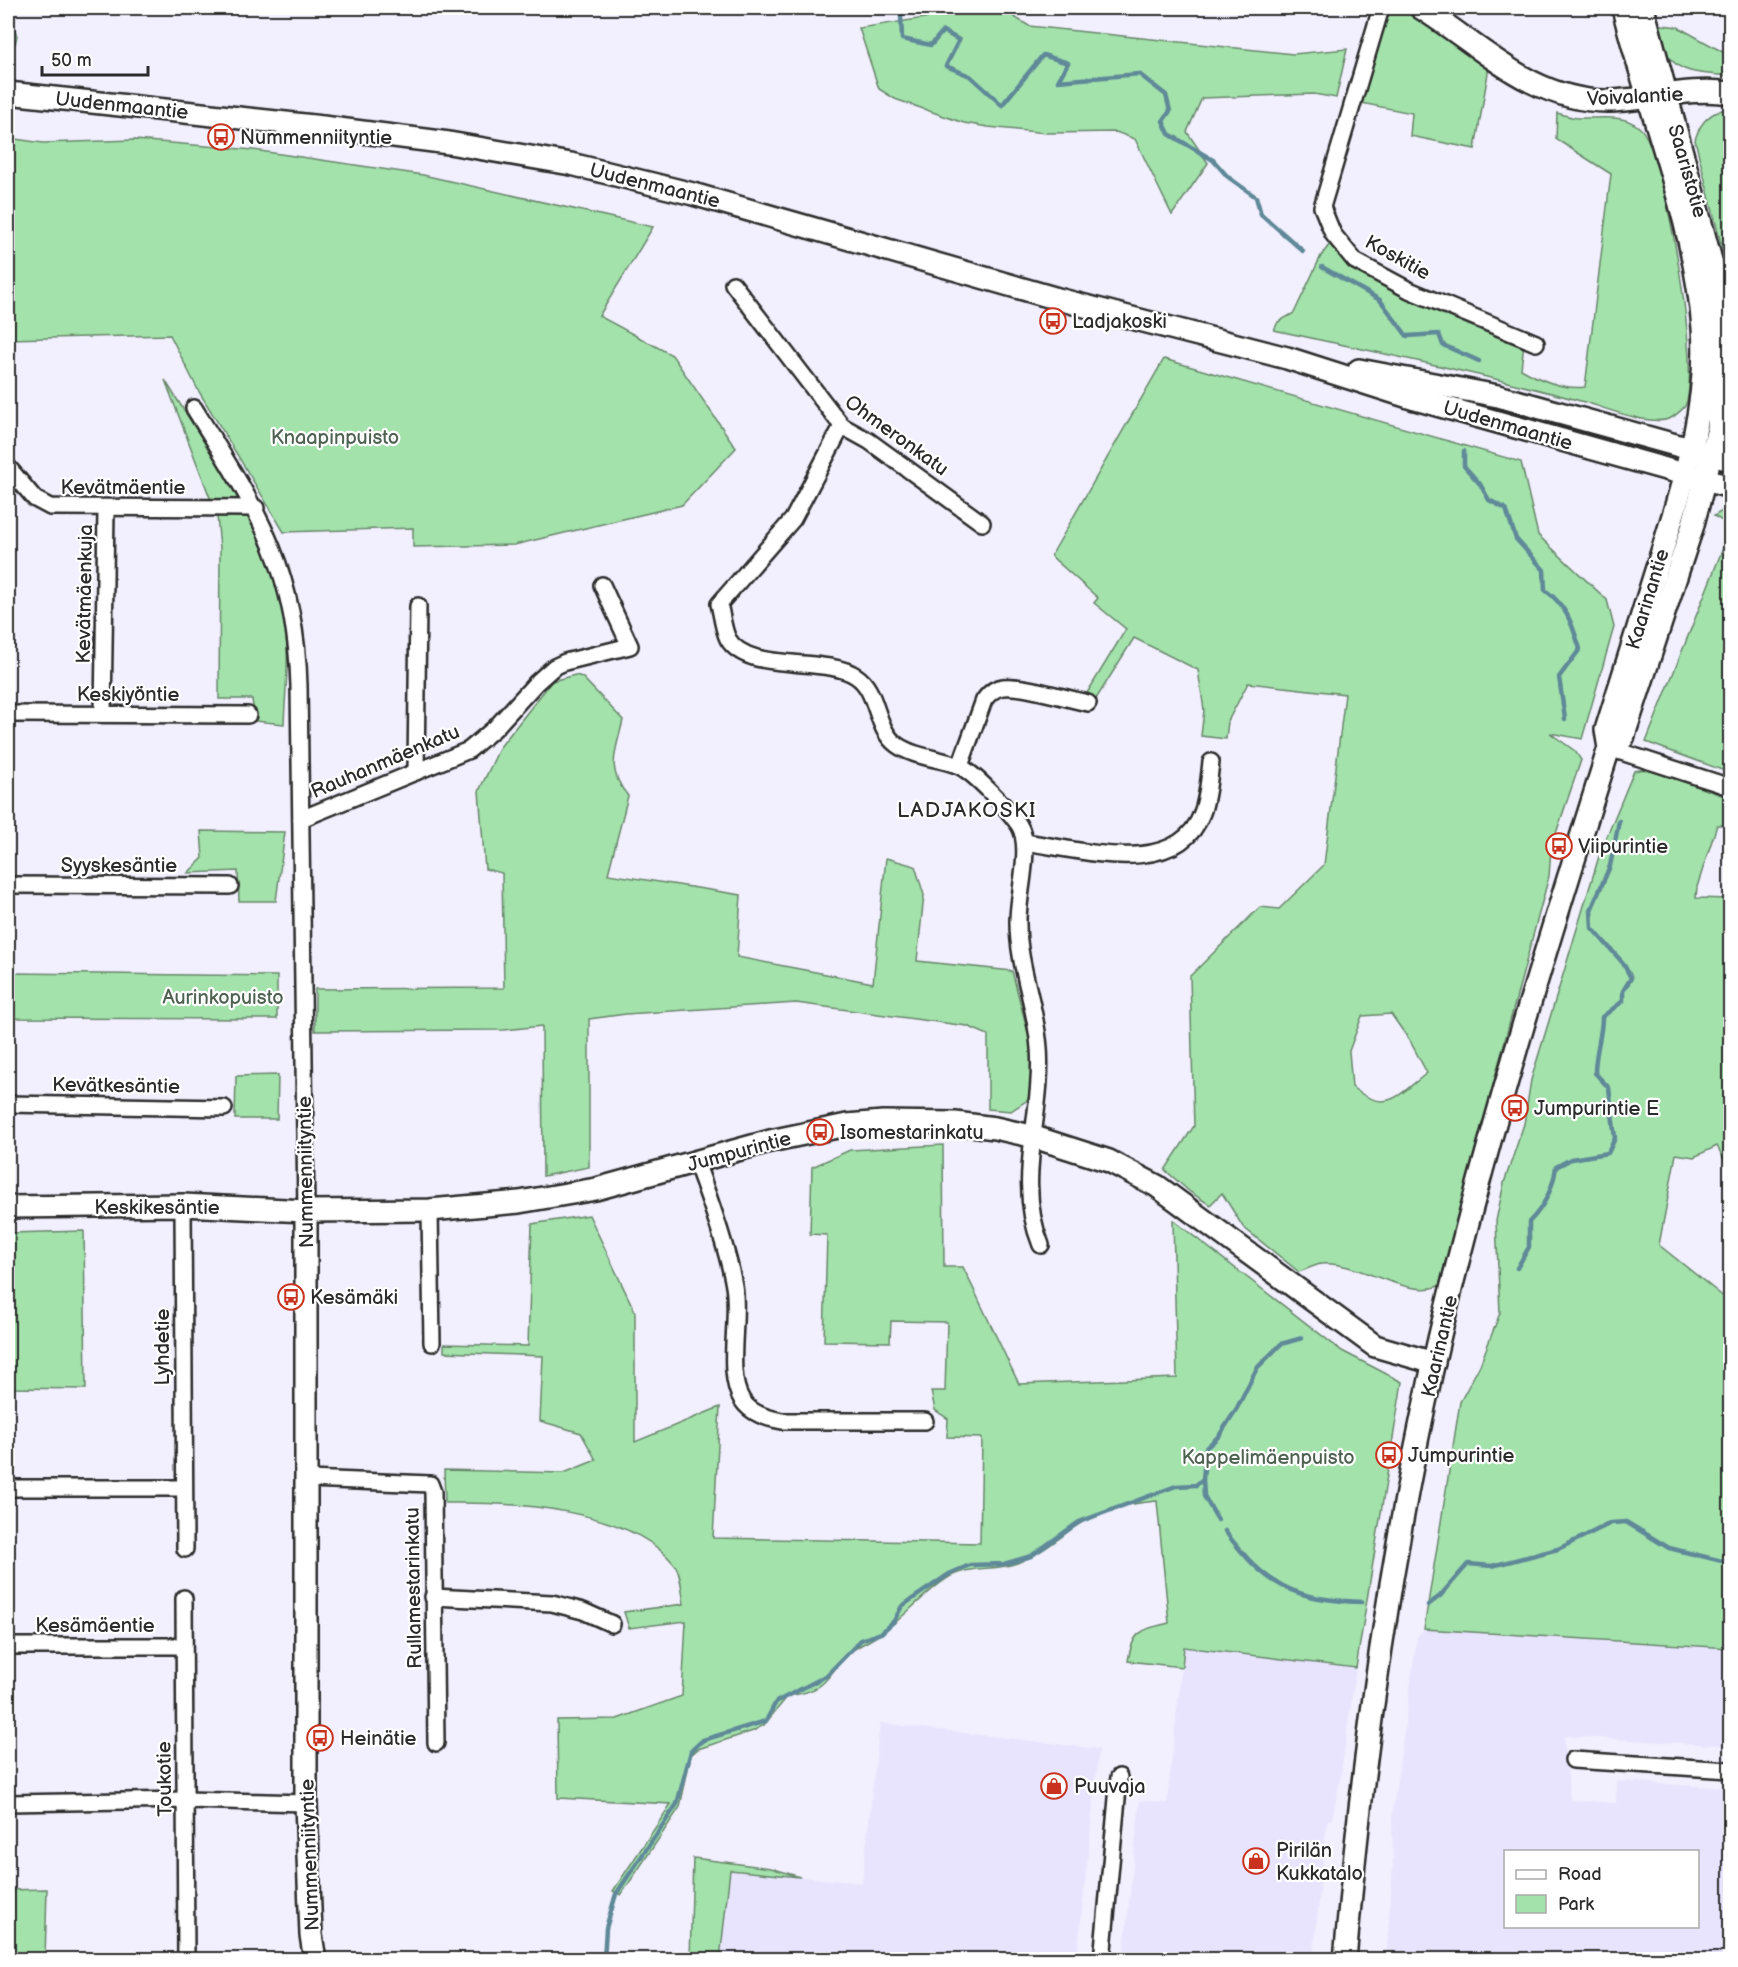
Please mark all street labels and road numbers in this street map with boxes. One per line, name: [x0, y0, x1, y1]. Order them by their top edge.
street label: Voivalantie: [1586, 82, 1684, 112]
street label: Uudenmaantie: [54, 87, 190, 125]
street label: Saaristotie: [1662, 122, 1712, 221]
street label: Uudenmaantie: [587, 158, 723, 214]
street label: Koskitie: [1361, 230, 1435, 286]
street label: Ohmeronkatu: [840, 390, 953, 481]
street label: Uudenmaantie: [1440, 396, 1575, 456]
street label: Kevätmäentie: [61, 476, 186, 500]
street label: Kevätmäenkuja: [72, 524, 98, 664]
street label: Kaarinantie: [1621, 546, 1675, 652]
street label: Keskiyöntie: [77, 683, 179, 707]
street label: Rauhanmäenkatu: [307, 720, 463, 804]
street label: Syyskesäntie: [61, 854, 177, 878]
street label: Kevätkesäntie: [52, 1073, 180, 1099]
street label: Nummenniityntie: [293, 1096, 319, 1248]
street label: Jumpurintie: [685, 1127, 794, 1177]
street label: Keskikesäntie: [94, 1196, 220, 1220]
street label: Kaarinantie: [1417, 1293, 1463, 1399]
street label: Lyhdetie: [151, 1308, 175, 1385]
street label: Rullamestarinkatu: [401, 1507, 427, 1669]
street label: Kesämäentie: [35, 1614, 155, 1638]
street label: Toukotie: [152, 1741, 178, 1817]
street label: Nummenniityntie: [295, 1778, 325, 1931]

